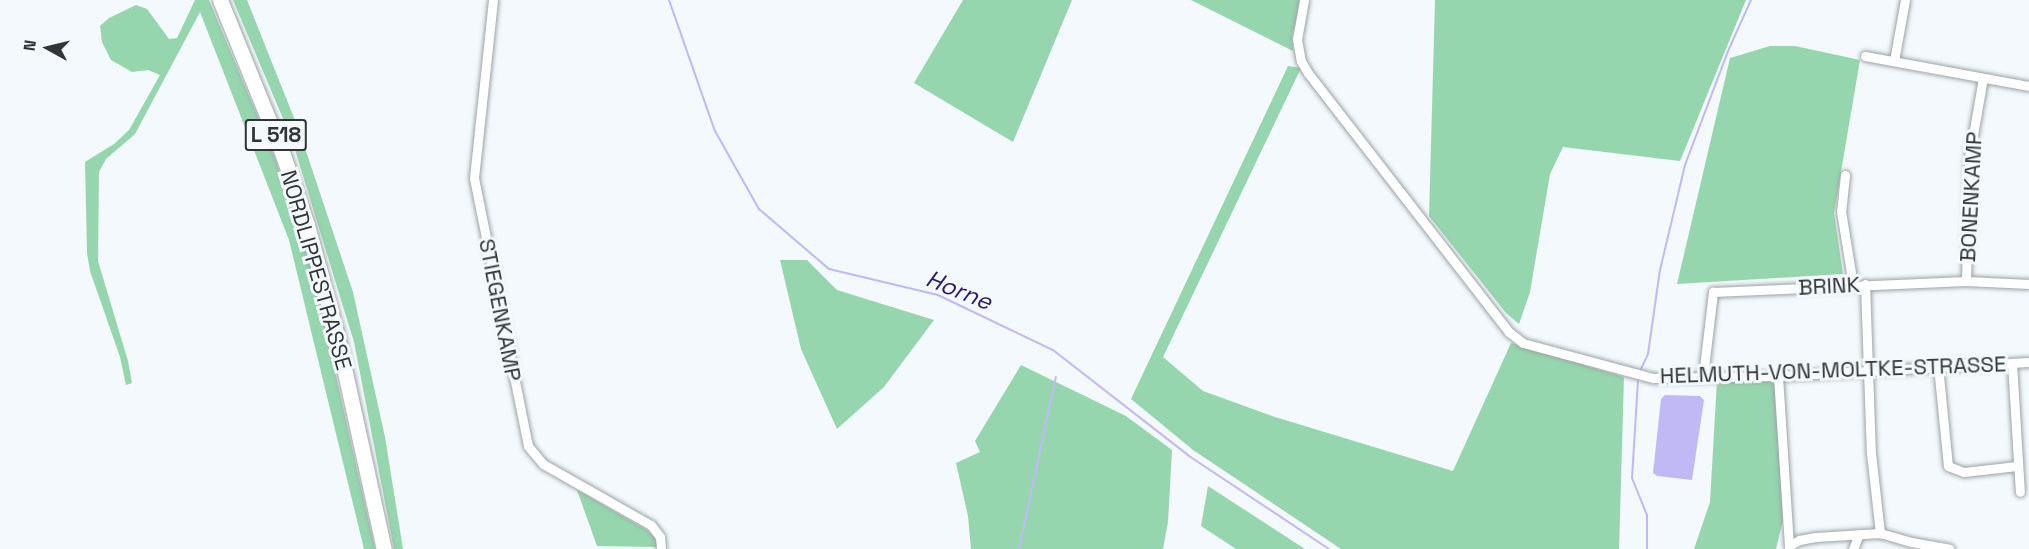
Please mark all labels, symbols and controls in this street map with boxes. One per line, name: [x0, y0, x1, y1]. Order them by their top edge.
north arrow: [18, 18, 78, 78]
text: N: [19, 39, 41, 52]
road number: L 518: [243, 117, 309, 153]
street label: BONENKAMP: [1954, 131, 1988, 263]
street label: NORDLIPPESTRASSE: [275, 167, 357, 373]
street label: STIEGENKAMP: [473, 237, 527, 383]
water label: Horne: [922, 264, 996, 316]
street label: BRINK: [1797, 271, 1861, 301]
street label: HELMUTH-VON-MOLTKE-STRASSE: [1659, 351, 2007, 389]

